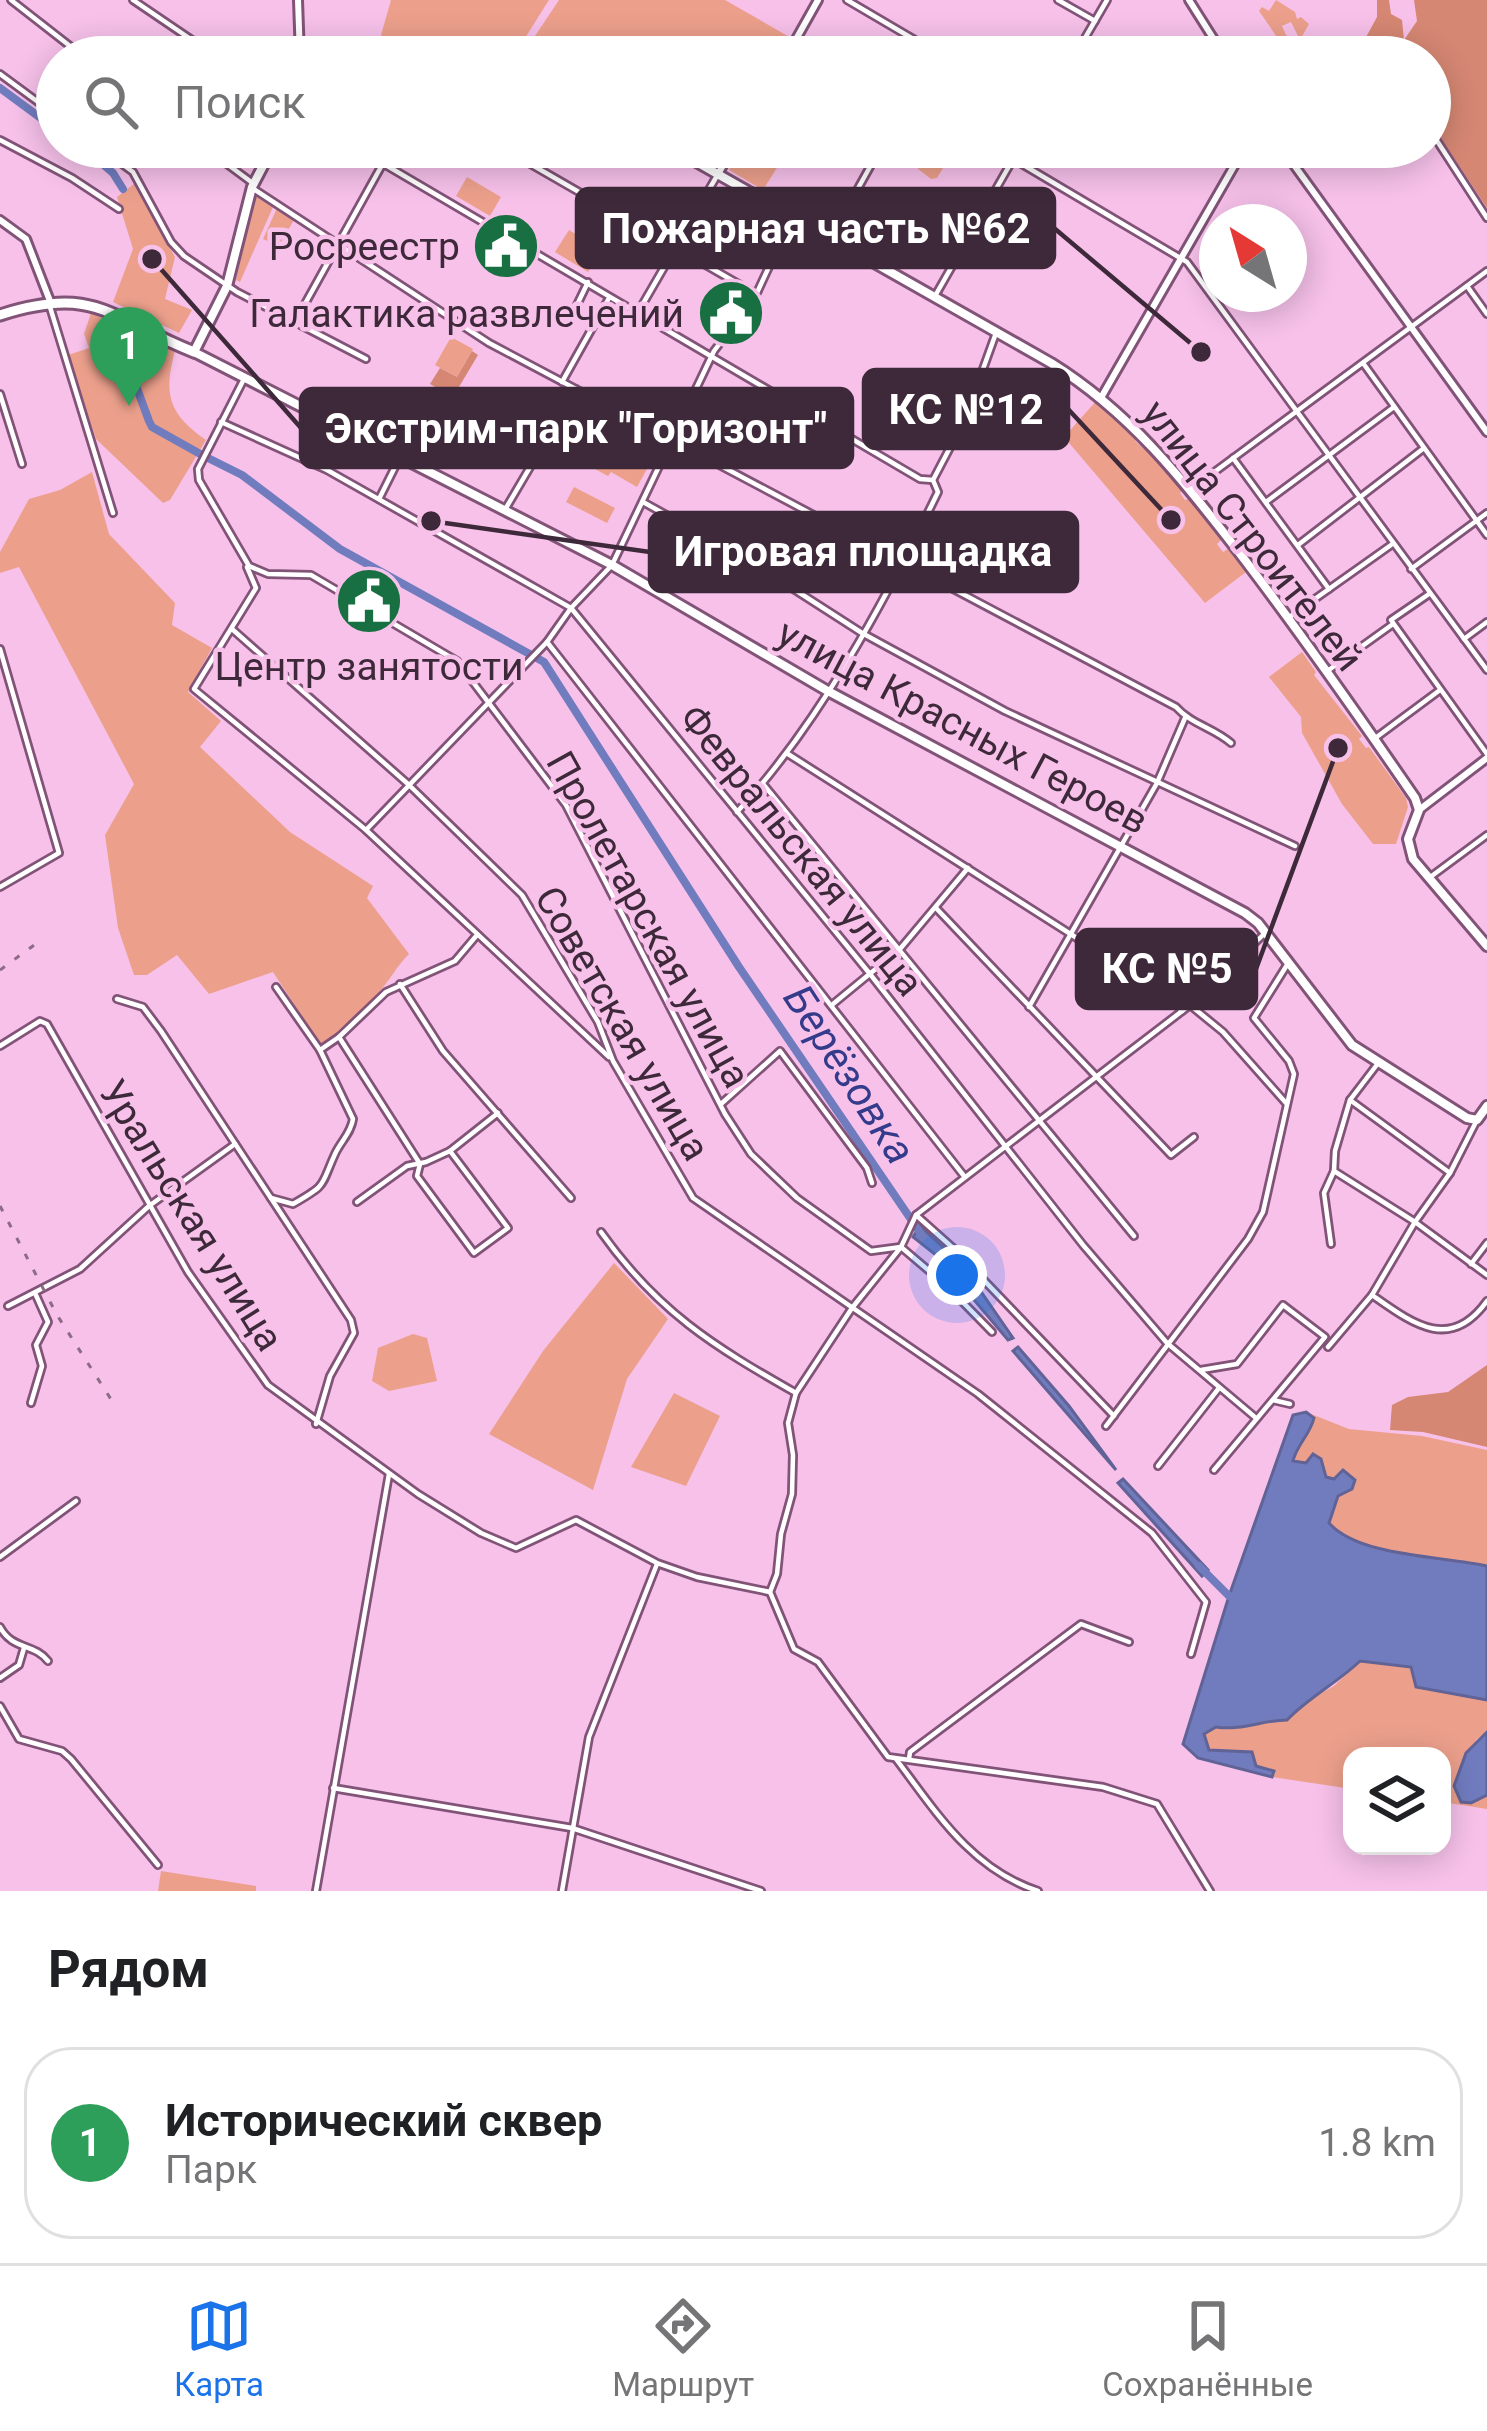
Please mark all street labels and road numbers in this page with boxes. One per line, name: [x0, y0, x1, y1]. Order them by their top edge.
street label: улица Строителей: [1132, 391, 1372, 680]
street label: улица Красных Героев: [770, 610, 1155, 844]
street label: Февральская улица: [670, 696, 933, 1005]
street label: Пролетарская улица: [537, 743, 760, 1096]
street label: Советская улица: [525, 878, 719, 1169]
street label: Уральская улица: [89, 1072, 293, 1359]

